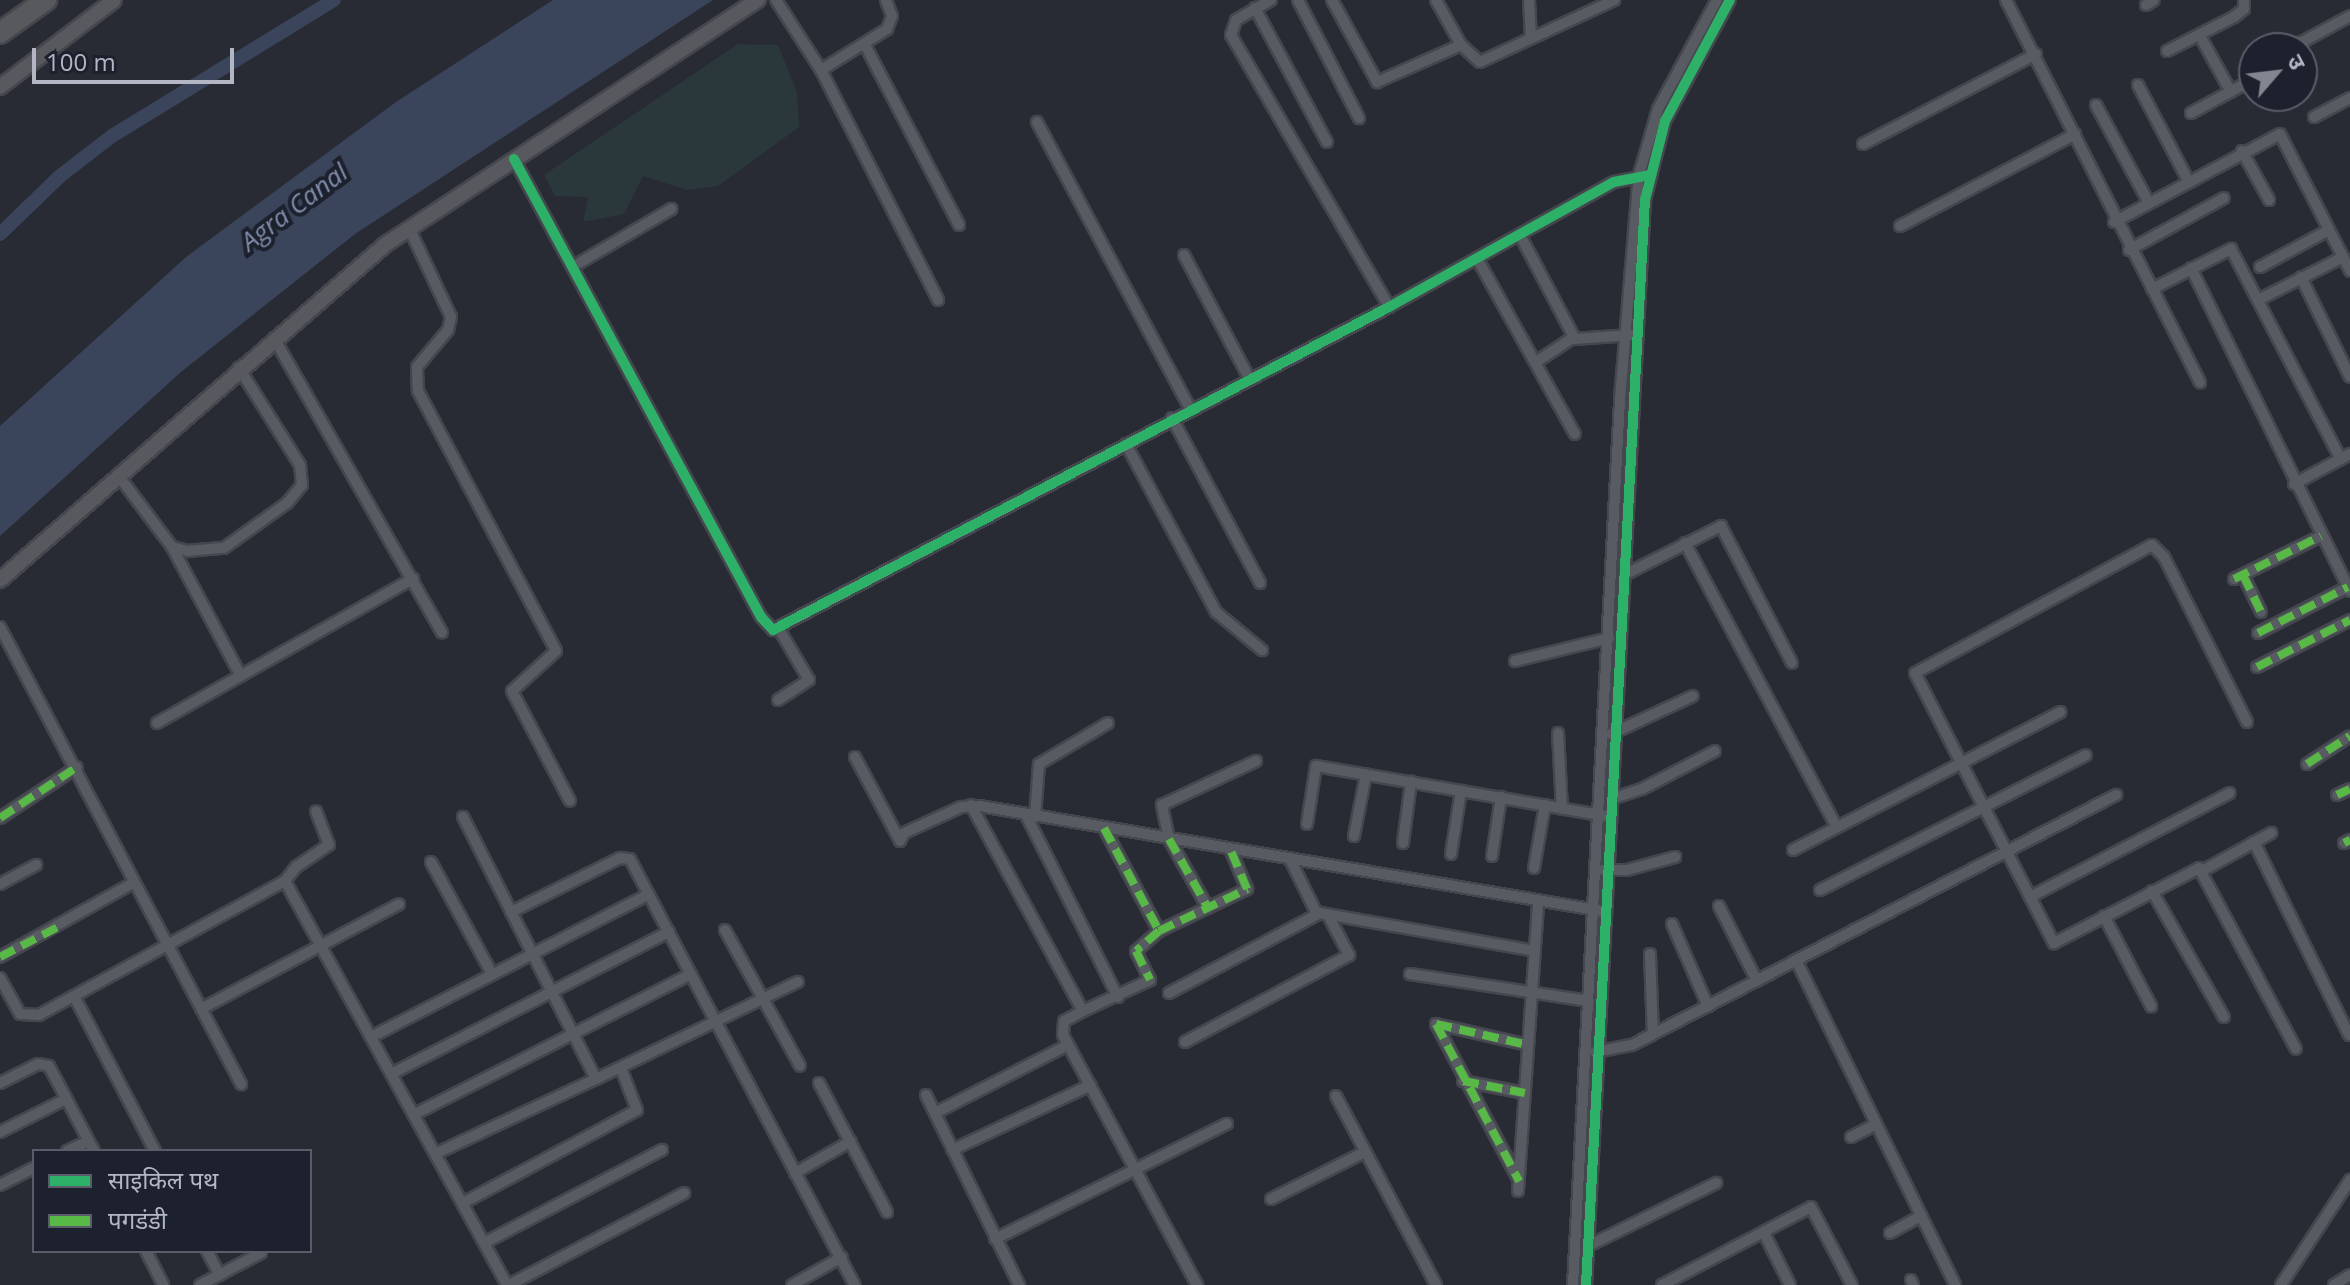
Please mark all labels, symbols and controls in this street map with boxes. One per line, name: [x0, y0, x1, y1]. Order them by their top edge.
scale bar: [36, 32, 238, 82]
north arrow: [2238, 32, 2318, 112]
text: 100 m: [46, 45, 116, 78]
text: उ: [2281, 49, 2314, 74]
water label: Agra Canal: [234, 157, 354, 257]
legend: [32, 1149, 312, 1253]
text: साइकिल पथ: [108, 1163, 218, 1196]
text: पगडंडी: [108, 1203, 167, 1236]

